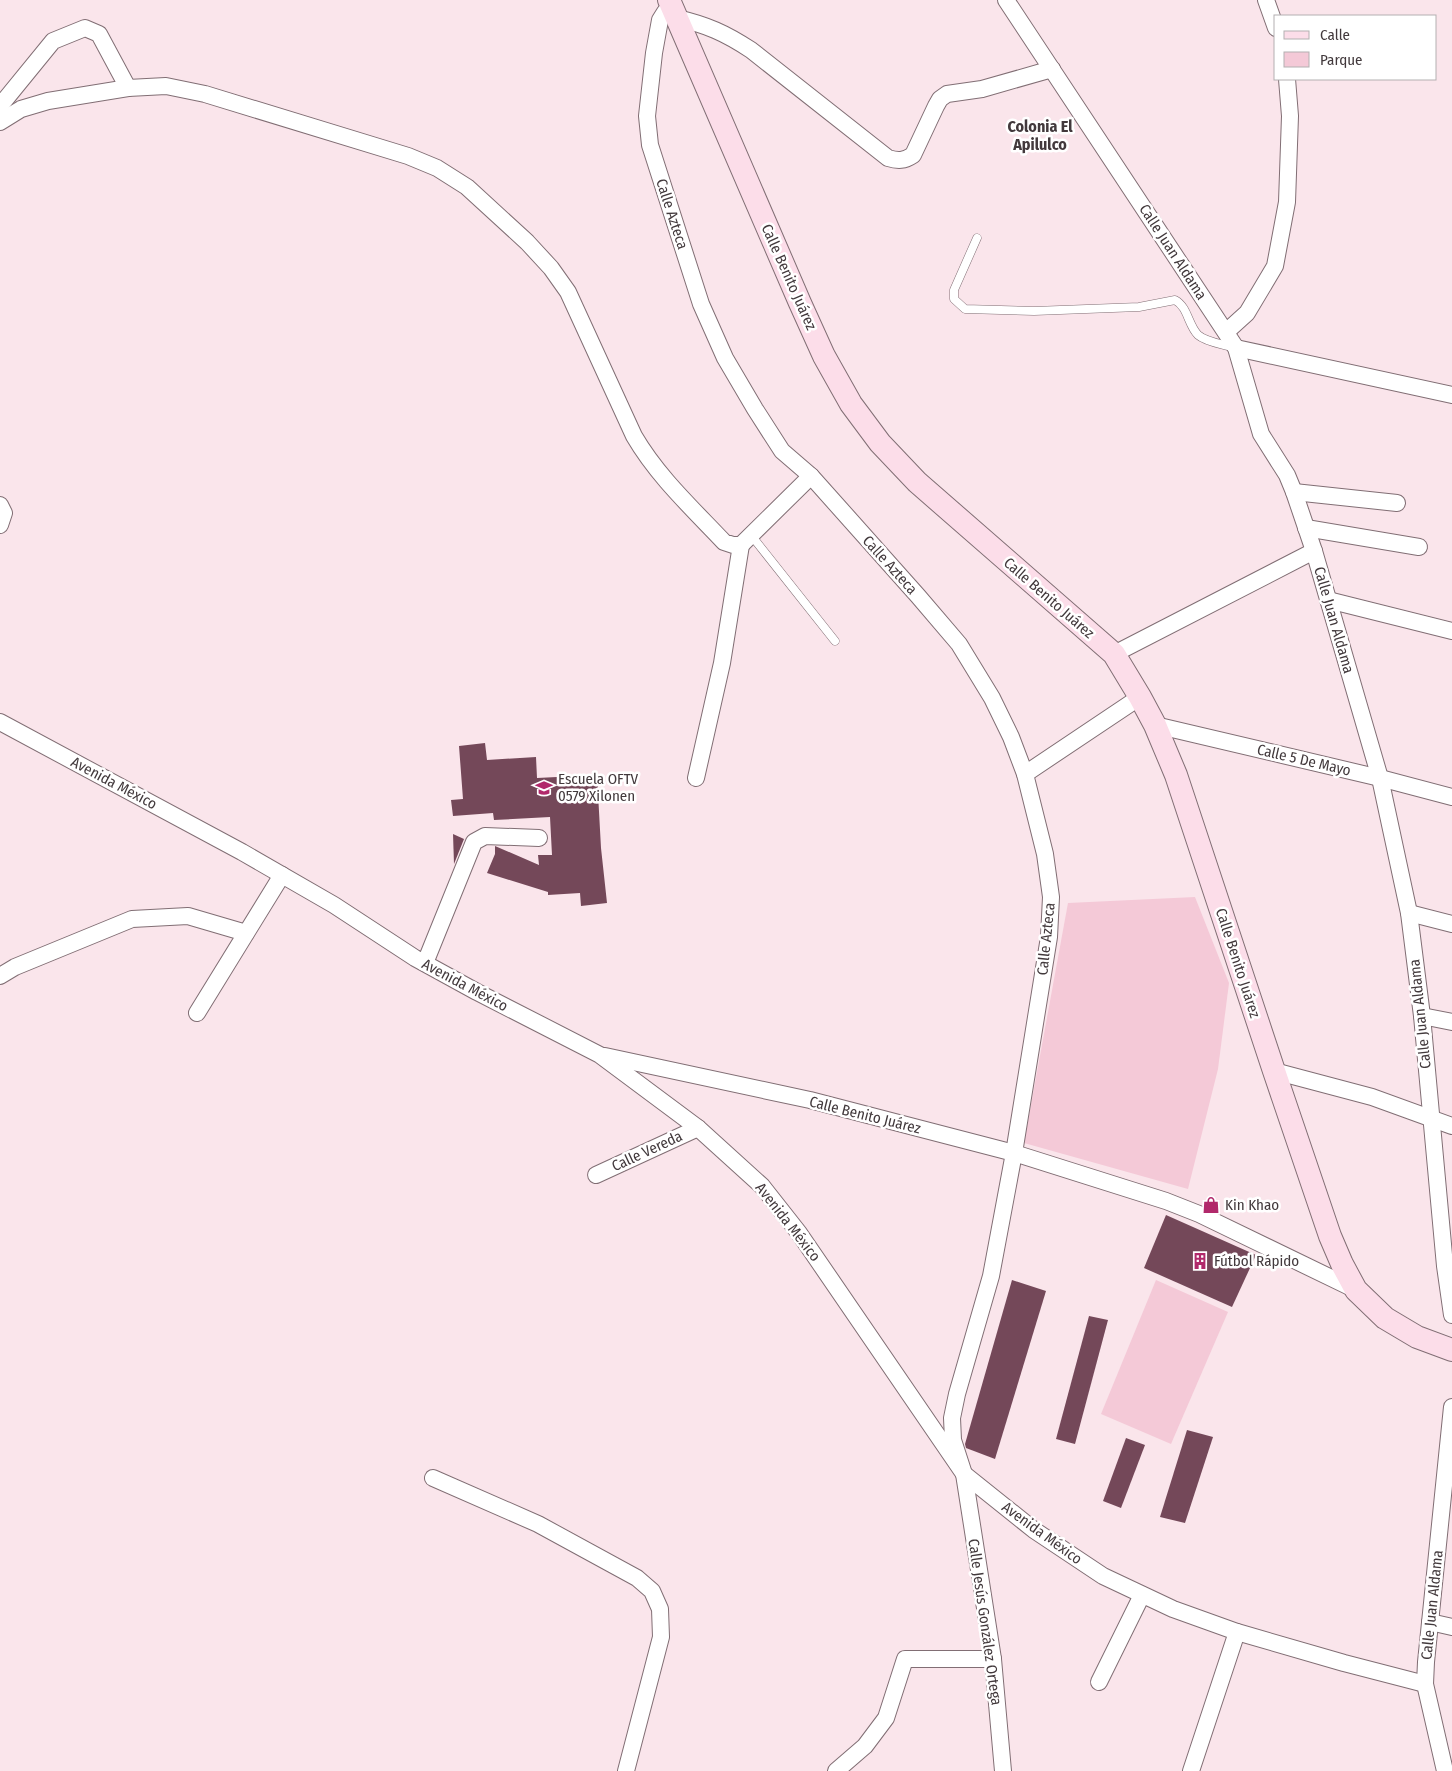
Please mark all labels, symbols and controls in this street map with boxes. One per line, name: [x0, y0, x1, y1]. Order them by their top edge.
legend: [1274, 15, 1437, 80]
text: Calle: [1320, 26, 1350, 44]
text: Parque: [1320, 51, 1363, 69]
district label: Colonia El Apilulco: [1007, 117, 1073, 154]
street label: Calle Azteca: [652, 177, 692, 251]
street label: Calle Juan Aldama: [1135, 201, 1211, 303]
street label: Calle Benito Juárez: [758, 221, 820, 333]
street label: Calle Azteca: [859, 532, 921, 598]
street label: Calle Benito Juárez: [1000, 554, 1098, 642]
street label: Calle Juan Aldama: [1310, 565, 1358, 675]
street label: Calle 5 De Mayo: [1255, 740, 1353, 780]
street label: Avenida México: [68, 753, 160, 813]
place label: Escuela OFTV 0579 Xilonen: [558, 770, 639, 805]
school or university icon: Escuela OFTV 0579 Xilonen: [534, 778, 554, 798]
street label: Calle Azteca: [1033, 902, 1059, 976]
street label: Calle Benito Juárez: [1212, 906, 1264, 1020]
street label: Avenida México: [419, 955, 511, 1015]
street label: Calle Juan Aldama: [1405, 958, 1435, 1070]
street label: Calle Benito Juárez: [807, 1092, 923, 1138]
street label: Calle Vereda: [609, 1127, 685, 1175]
street label: Avenida México: [752, 1179, 824, 1265]
shop icon: Kin Khao: [1201, 1195, 1221, 1215]
place label: Kin Khao: [1225, 1196, 1279, 1214]
building icon: Fútbol Rápido: [1190, 1251, 1210, 1271]
place label: Fútbol Rápido: [1214, 1252, 1299, 1270]
street label: Avenida México: [998, 1498, 1086, 1568]
street label: Calle Jesús González Ortega: [964, 1538, 1006, 1706]
street label: Calle Juan Aldama: [1417, 1549, 1447, 1661]

